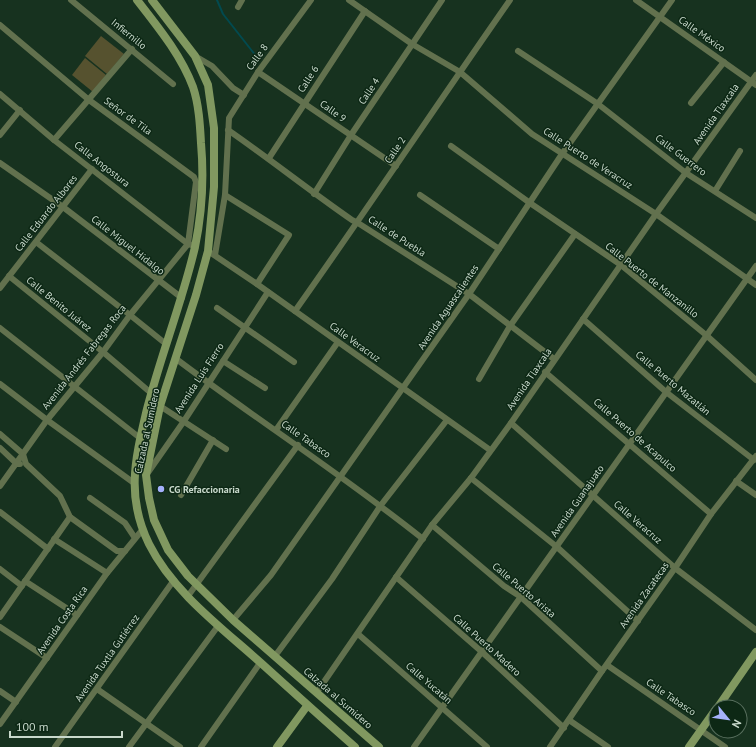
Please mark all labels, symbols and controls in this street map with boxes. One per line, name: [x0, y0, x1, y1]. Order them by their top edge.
street label: Calle México: [676, 13, 728, 55]
street label: Infiernillo: [109, 16, 149, 52]
street label: Calle 8: [243, 41, 271, 73]
street label: Calle 6: [295, 63, 321, 95]
street label: Calle 4: [355, 75, 383, 107]
street label: Avenida Tlaxcala: [690, 81, 742, 147]
street label: Señor de Tila: [101, 94, 155, 138]
street label: Calle 9: [317, 97, 349, 125]
street label: Calle Puerto de Veracruz: [541, 124, 635, 192]
street label: Calle Guerrero: [653, 131, 709, 179]
street label: Calle 2: [381, 134, 409, 166]
street label: Calle Angostura: [72, 138, 132, 190]
street label: Calle Eduardo Albores: [12, 172, 80, 254]
street label: Calle Miguel Hidalgo: [89, 212, 167, 278]
street label: Calle de Puebla: [366, 213, 428, 260]
street label: Calle Puerto de Manzanillo: [603, 239, 701, 321]
street label: Avenida Aguascalientes: [415, 262, 481, 352]
street label: Calle Benito Juárez: [24, 274, 94, 334]
street label: Avenida Andrés Fabregas Roca: [39, 302, 129, 412]
street label: Calle Veracruz: [327, 319, 383, 365]
street label: Avenida Luis Fierro: [171, 340, 227, 416]
street label: Avenida Tlaxcala: [504, 346, 554, 412]
street label: Calle Puerto Mazatlán: [633, 348, 713, 418]
street label: Calzada al Sumidero: [132, 387, 162, 475]
street label: Calle Puerto de Acapulco: [591, 395, 679, 475]
street label: Calle Tabasco: [279, 417, 333, 461]
street label: Avenida Guanajuato: [547, 462, 607, 540]
place label: CG Refaccionaria: [169, 483, 240, 496]
marker: CG Refaccionaria: [156, 484, 166, 494]
street label: Calle Veracruz: [611, 497, 665, 547]
street label: Avenida Zacatecas: [616, 559, 672, 631]
street label: Calle Puerto Arista: [490, 560, 558, 620]
street label: Avenida Costa Rica: [34, 583, 90, 657]
street label: Calle Puerto Madero: [450, 611, 524, 679]
street label: Avenida Tuxtla Gutiérrez: [72, 612, 142, 704]
street label: Calle Yucatán: [403, 659, 455, 707]
street label: Calzada al Sumidero: [301, 665, 375, 731]
street label: Calle Tabasco: [644, 676, 698, 718]
north arrow: [708, 699, 748, 739]
scale bar: [10, 713, 122, 739]
text: N: [729, 717, 745, 730]
text: 100 m: [16, 719, 49, 734]

